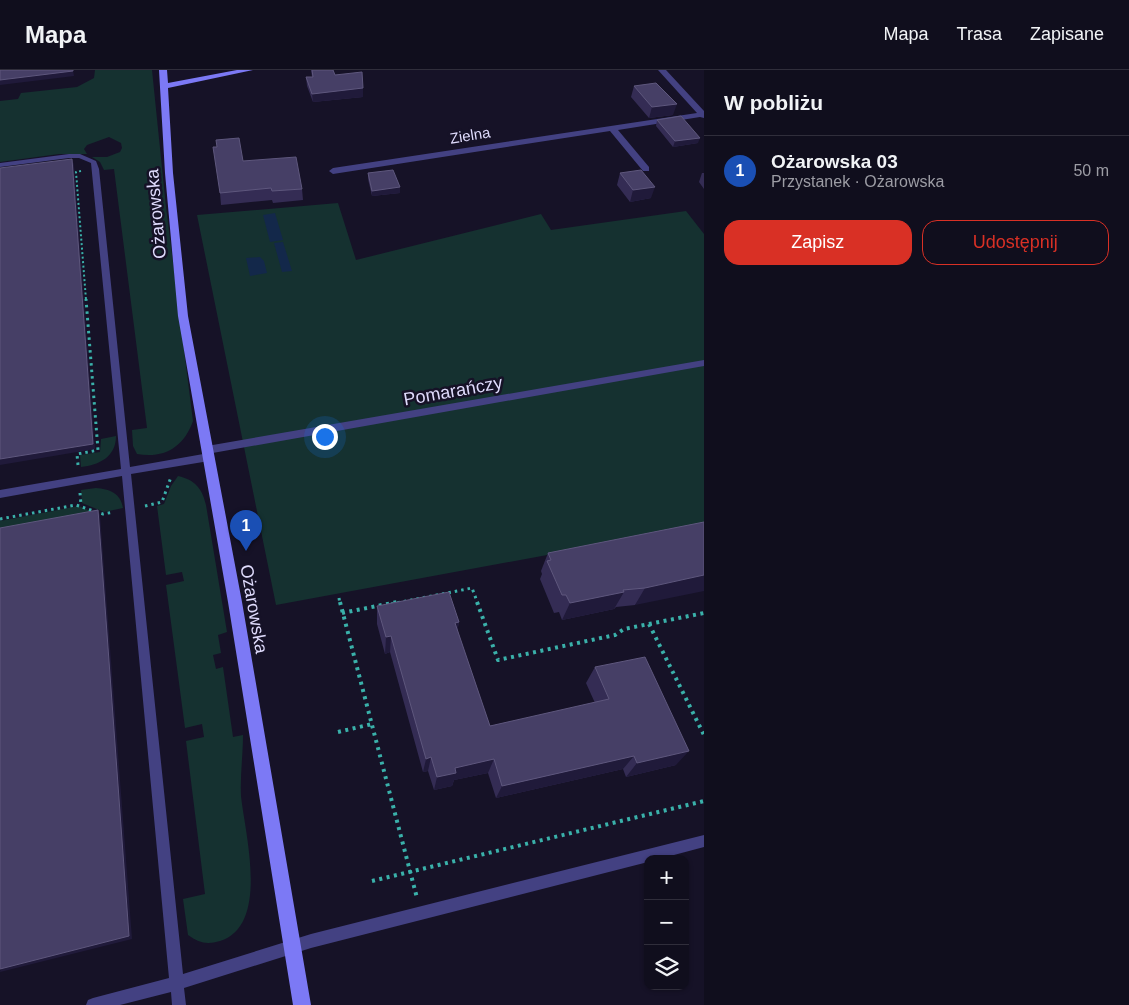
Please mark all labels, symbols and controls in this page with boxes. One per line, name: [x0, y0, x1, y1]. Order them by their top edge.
text: Mapa: [25, 21, 86, 48]
text: Mapa: [884, 24, 929, 44]
text: Trasa: [957, 24, 1002, 44]
text: Zapisane: [1030, 24, 1104, 44]
text: W pobliżu: [724, 91, 823, 114]
street label: Zielna: [448, 123, 492, 147]
text: Ożarowska 03: [771, 151, 898, 172]
text: 1: [736, 162, 744, 179]
text: 50 m: [1073, 162, 1109, 179]
street label: Ożarowska: [142, 167, 170, 260]
text: Przystanek · Ożarowska: [771, 173, 944, 190]
button: Zapisz: [724, 220, 912, 265]
button: Udostępnij: [922, 220, 1109, 265]
street label: Pomarańczy: [402, 372, 504, 410]
your location: [312, 424, 338, 450]
pin: 1: [230, 510, 262, 551]
street label: Ożarowska: [236, 563, 272, 656]
map controls: [644, 855, 689, 990]
button: +: [644, 855, 689, 900]
button: −: [644, 900, 689, 945]
button: layers: [644, 945, 689, 990]

